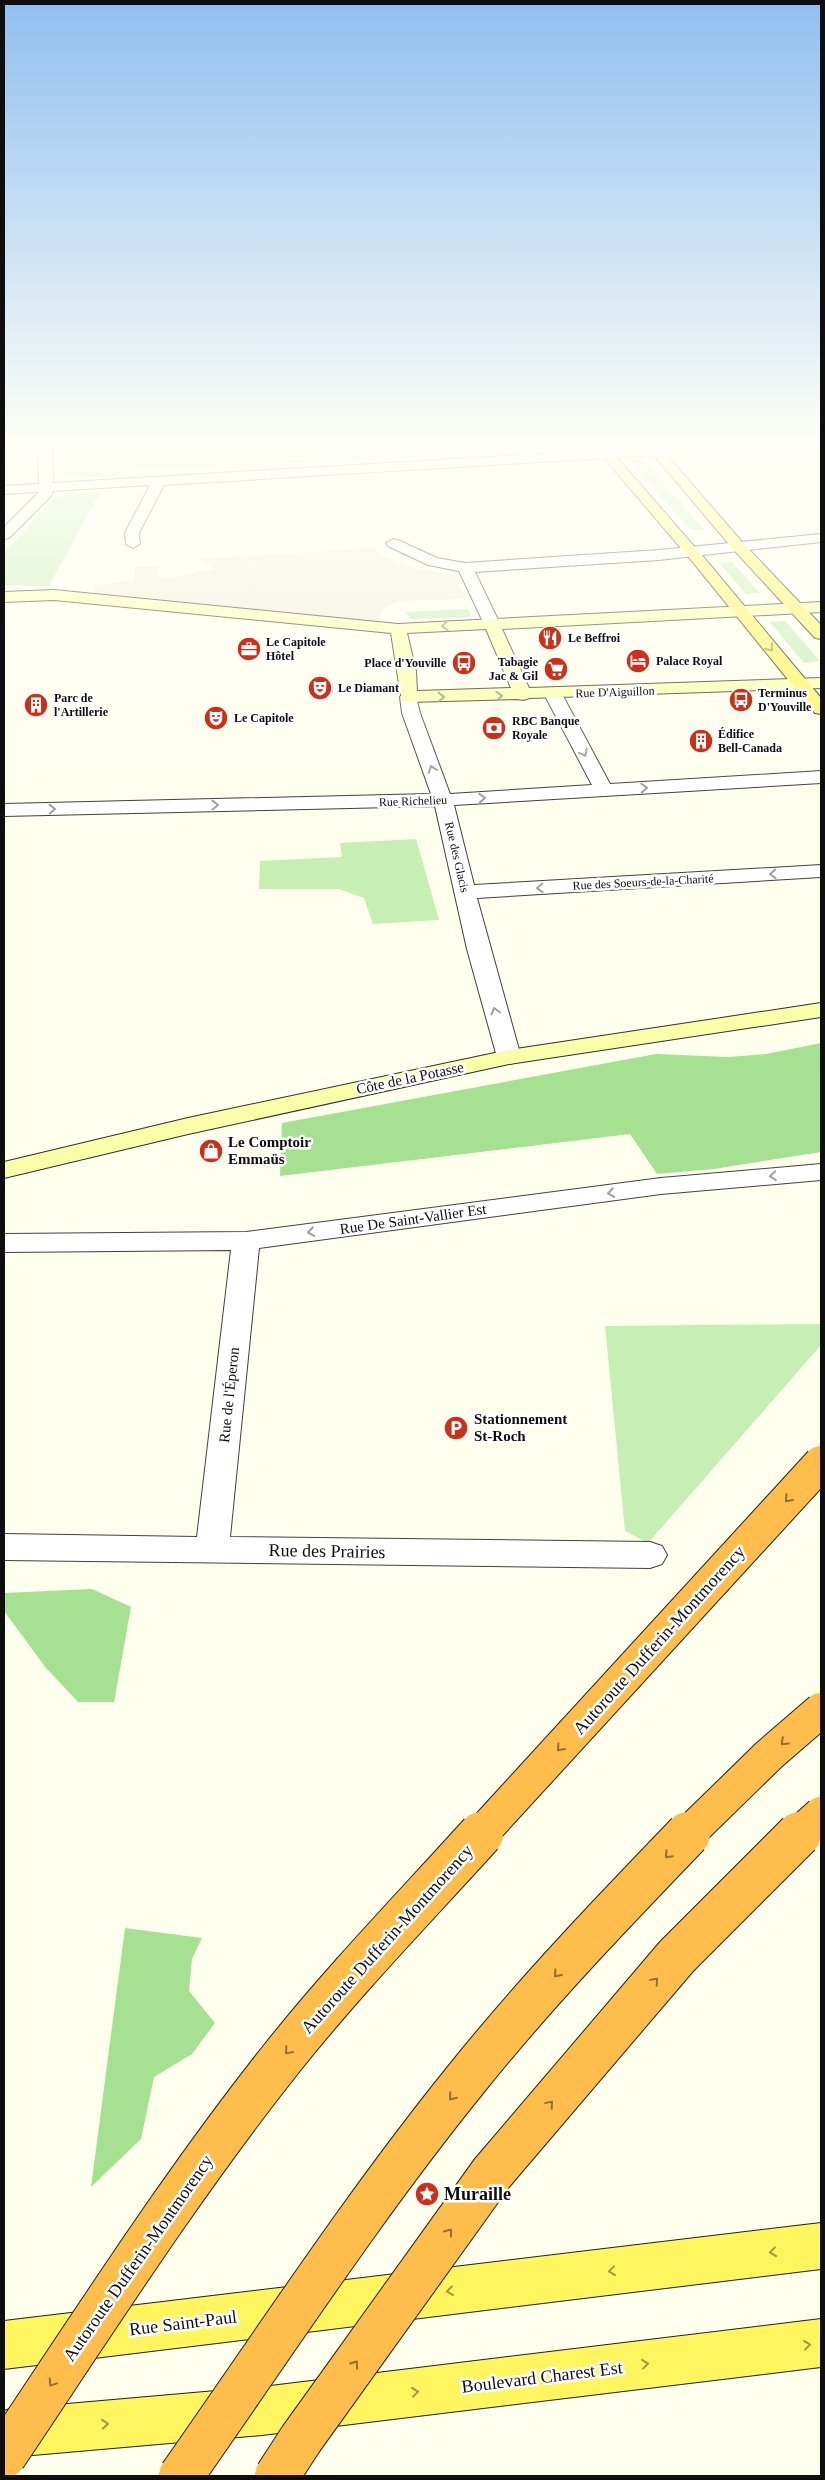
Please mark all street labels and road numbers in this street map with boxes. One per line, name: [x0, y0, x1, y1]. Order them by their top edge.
street label: Rue D'Aiguillon: [575, 684, 655, 700]
street label: Rue Richelieu: [379, 793, 447, 809]
street label: Rue des Glacis: [442, 820, 472, 894]
street label: Rue des Soeurs-de-la-Charité: [572, 871, 714, 893]
street label: Côte de la Potasse: [355, 1059, 466, 1097]
street label: Rue De Saint-Vallier Est: [339, 1201, 488, 1237]
street label: Rue de l'Éperon: [216, 1346, 242, 1444]
street label: Rue des Prairies: [268, 1540, 386, 1562]
street label: Autoroute Dufferin-Montmorency: [569, 1541, 749, 1739]
street label: Autoroute Dufferin-Montmorency: [297, 1840, 477, 2038]
street label: Autoroute Dufferin-Montmorency: [59, 2151, 217, 2365]
street label: Rue Saint-Paul: [128, 2306, 238, 2340]
street label: Boulevard Charest Est: [460, 2357, 624, 2397]

